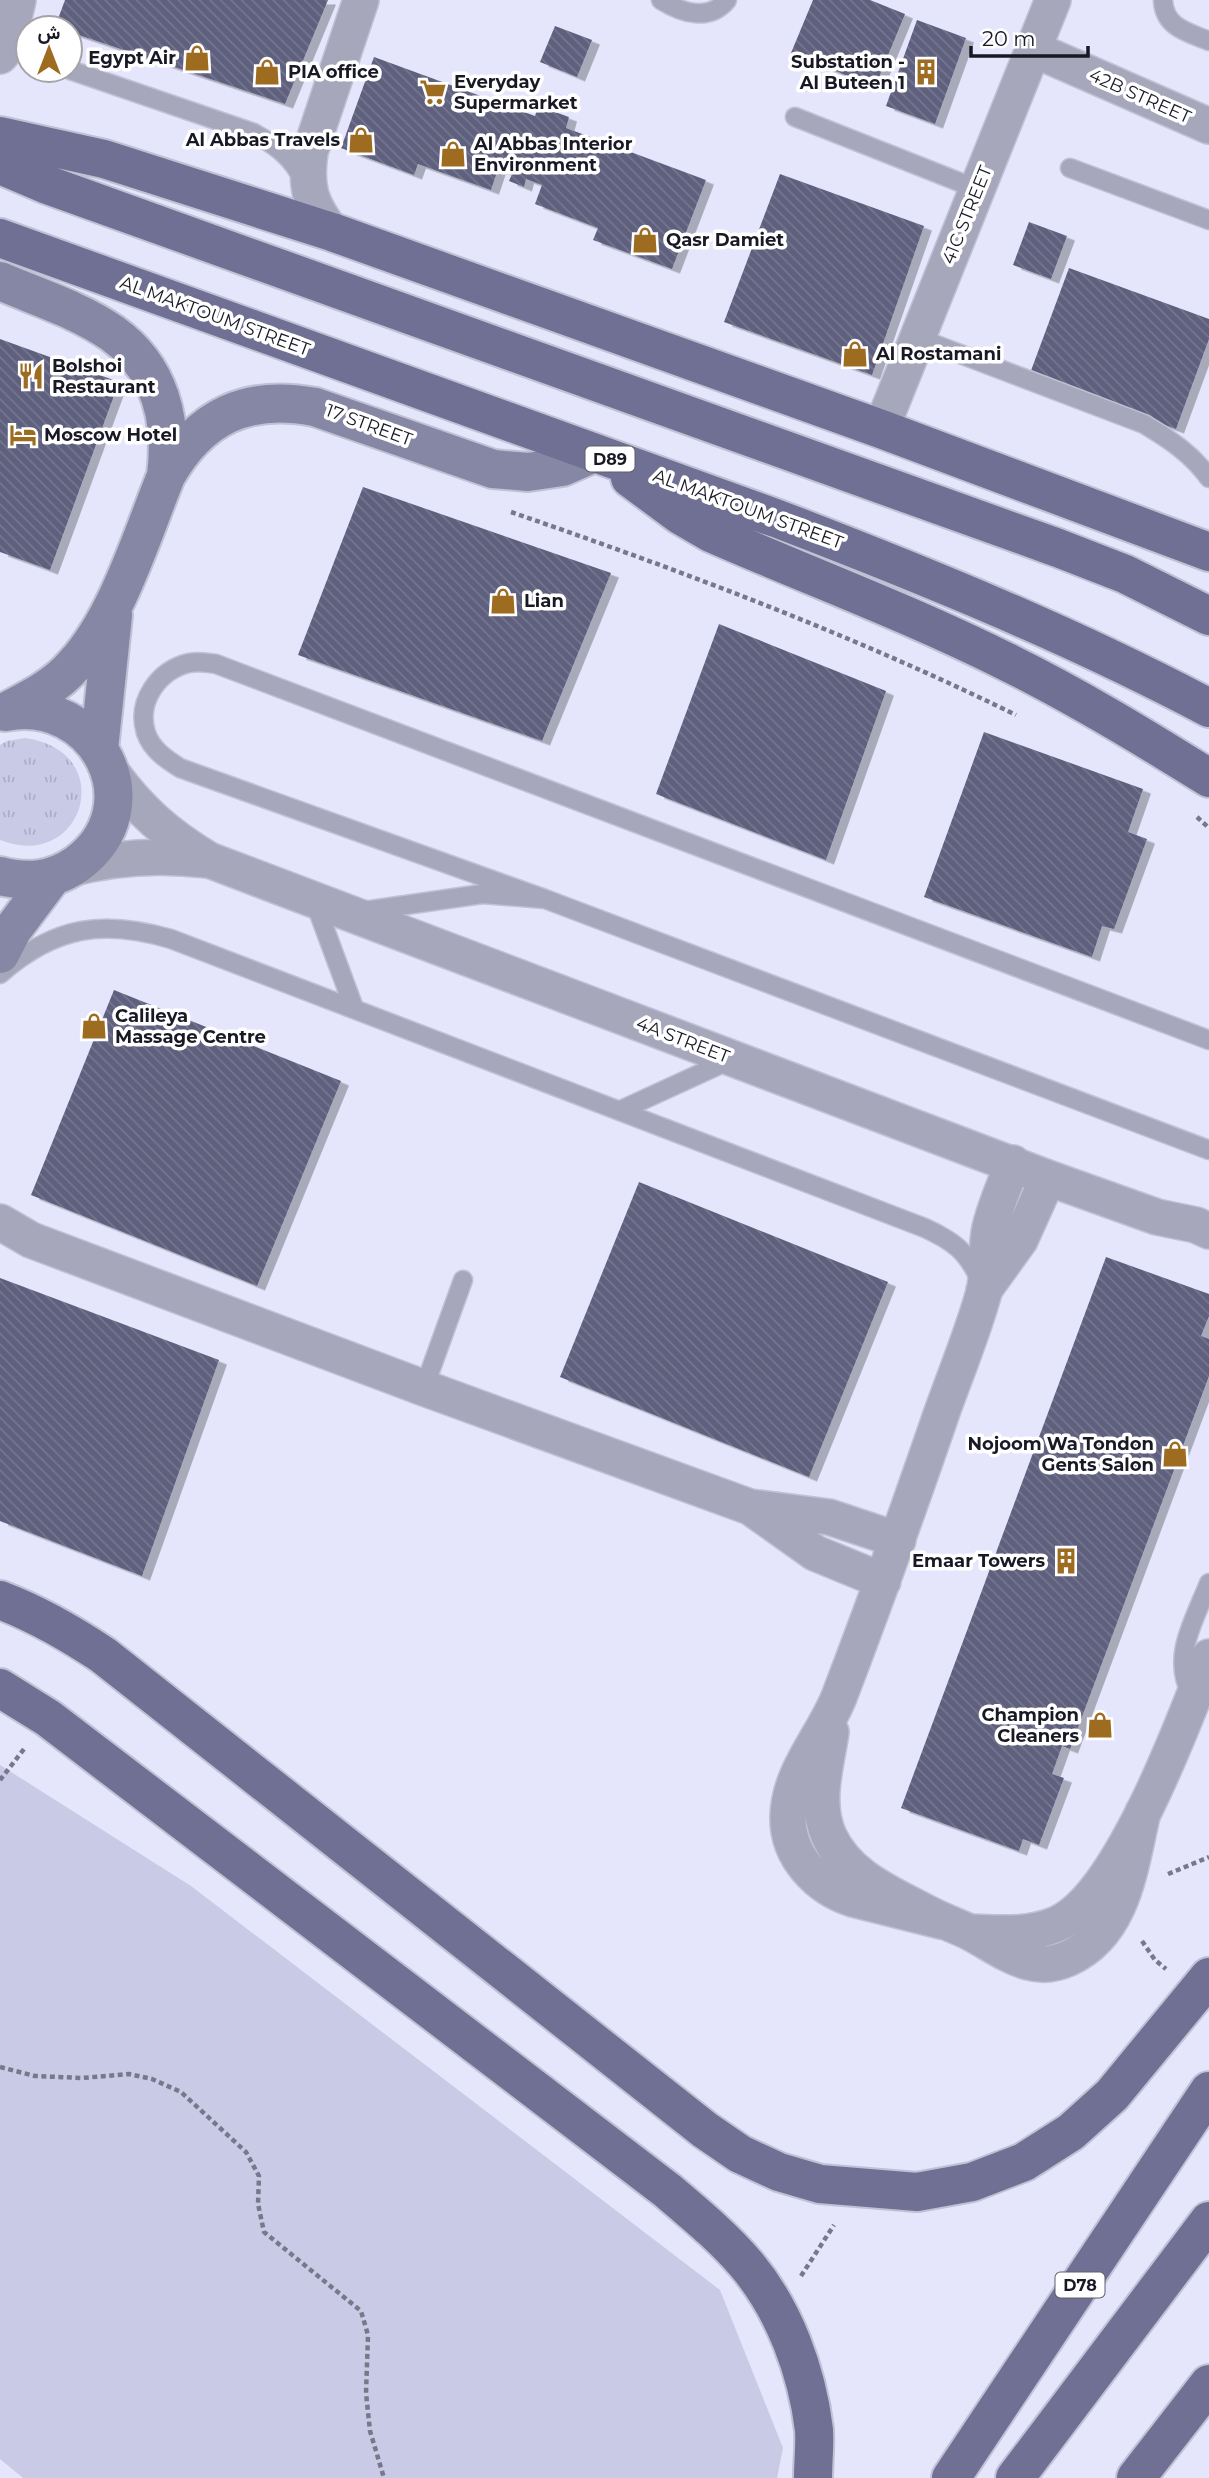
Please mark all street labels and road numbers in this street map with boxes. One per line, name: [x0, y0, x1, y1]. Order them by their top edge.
street label: 42B STREET: [1086, 64, 1195, 128]
street label: 41C STREET: [937, 162, 997, 267]
street label: AL MAKTOUM STREET: [117, 271, 314, 361]
street label: 17 STREET: [323, 399, 416, 451]
road number: D89: [586, 446, 634, 472]
street label: AL MAKTOUM STREET: [650, 464, 847, 554]
street label: 4A STREET: [633, 1012, 733, 1068]
road number: D78: [1056, 2272, 1104, 2298]

